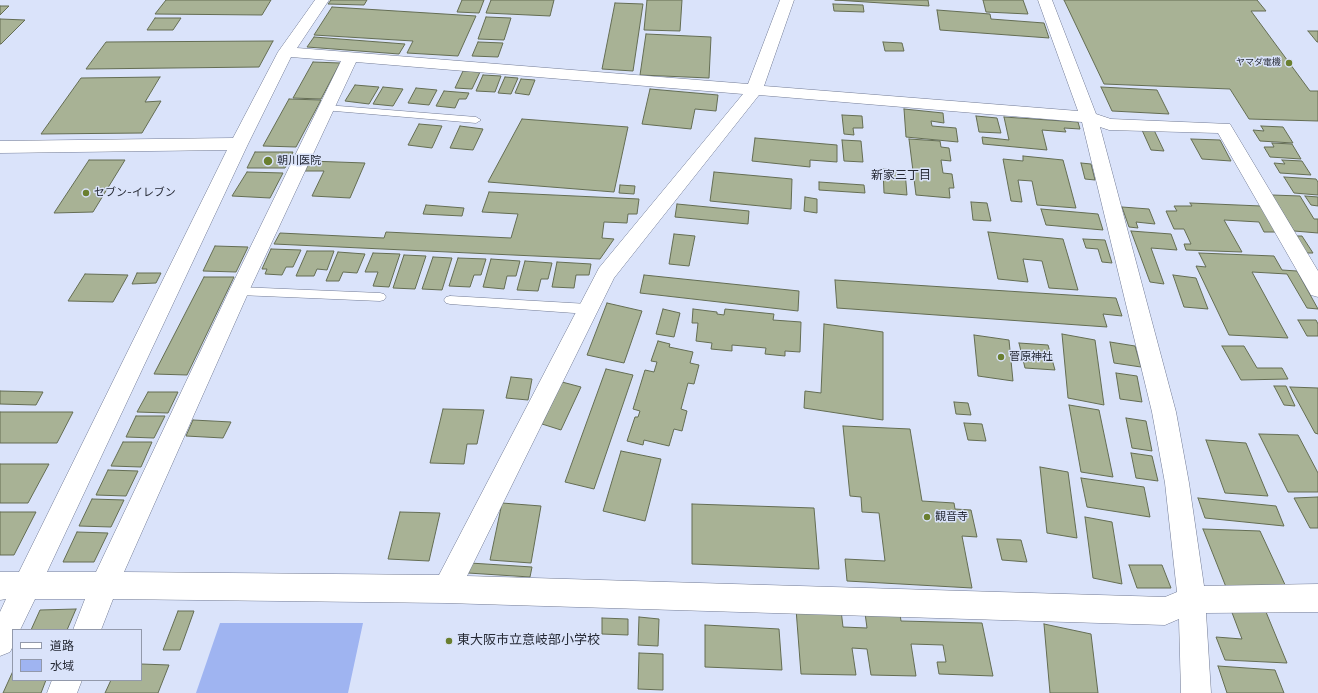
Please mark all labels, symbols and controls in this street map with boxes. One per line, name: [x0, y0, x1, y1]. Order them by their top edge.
place label: ヤマダ電機: [1236, 58, 1281, 68]
marker: ヤマダ電機: [1284, 58, 1294, 68]
place label: 朝川医院: [277, 154, 321, 168]
marker: 朝川医院: [262, 155, 274, 167]
district label: 新家三丁目: [871, 169, 931, 183]
place label: セブン-イレブン: [94, 186, 176, 200]
marker: セブン-イレブン: [81, 188, 91, 198]
place label: 菅原神社: [1009, 350, 1053, 364]
marker: 菅原神社: [996, 352, 1006, 362]
place label: 観音寺: [935, 510, 968, 524]
marker: 観音寺: [922, 512, 932, 522]
legend: [12, 629, 142, 681]
place label: 東大阪市立意岐部小学校: [457, 633, 600, 649]
text: 道路: [50, 636, 74, 655]
marker: 東大阪市立意岐部小学校: [444, 636, 454, 646]
text: 水域: [50, 656, 74, 675]

